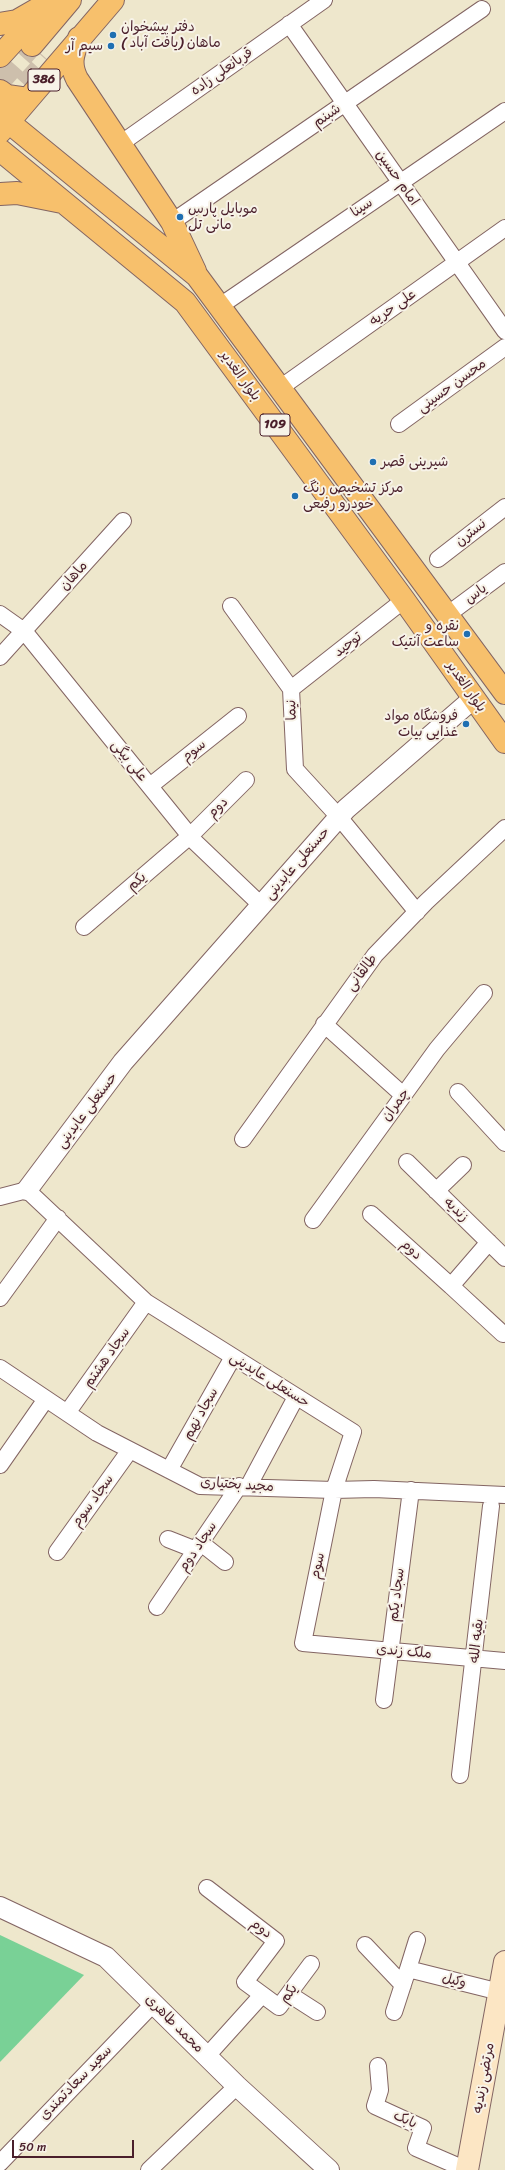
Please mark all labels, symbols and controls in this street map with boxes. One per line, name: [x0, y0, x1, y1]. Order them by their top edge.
place label: دفتر پیشخوان ماهان (یافت آباد ): [121, 19, 221, 52]
marker: دفتر پیشخوان ماهان (یافت آباد ): [108, 30, 118, 40]
place label: سیم آر: [66, 38, 103, 54]
marker: سیم آر: [106, 41, 116, 51]
street label: قربانعلی زاده: [188, 45, 256, 99]
road number: 386: [28, 69, 60, 91]
street label: شبنم: [310, 101, 344, 131]
street label: امام حسین: [372, 147, 422, 209]
street label: سینا: [348, 195, 376, 221]
place label: موبایل پارس مانی تل: [188, 201, 258, 234]
marker: موبایل پارس مانی تل: [175, 212, 185, 222]
street label: علی حریه: [366, 286, 420, 330]
street label: بلوار الغدیر: [216, 347, 264, 405]
street label: محسن حسینی: [414, 355, 490, 417]
road number: 109: [260, 414, 290, 436]
place label: شیرینی قصر: [381, 454, 448, 470]
marker: شیرینی قصر: [368, 457, 378, 467]
place label: مرکز تشخیص رنگ خودرو رفیعی: [303, 480, 403, 512]
marker: مرکز تشخیص رنگ خودرو رفیعی: [290, 491, 300, 501]
street label: نسترن: [452, 516, 490, 550]
street label: ماهان: [56, 558, 92, 594]
street label: یاس: [462, 580, 490, 608]
place label: نقره و ساعت آنتیک: [392, 618, 459, 650]
street label: توحید: [331, 629, 365, 661]
marker: نقره و ساعت آنتیک: [462, 629, 472, 639]
street label: بلوار الغدیر: [442, 658, 490, 716]
street label: نیما: [283, 699, 301, 721]
place label: فروشگاه مواد غذایی بیات: [384, 708, 458, 740]
marker: فروشگاه مواد غذایی بیات: [461, 719, 471, 729]
street label: سوم: [178, 736, 210, 766]
street label: علی بیگی: [107, 737, 151, 785]
street label: دوم: [204, 794, 232, 822]
street label: حسنعلی عابدینی: [261, 825, 333, 903]
street label: یکم: [124, 869, 150, 895]
street label: طالقانی: [343, 951, 381, 995]
street label: حسنعلی عابدینی: [53, 1070, 121, 1152]
street label: چمران: [378, 1085, 414, 1125]
street label: زندیه: [440, 1194, 472, 1226]
street label: دوم: [397, 1236, 425, 1264]
street label: سجاد هشتم: [80, 1325, 134, 1391]
street label: حسنعلی عابدینی: [226, 1349, 312, 1411]
street label: سجاد نهم: [180, 1385, 222, 1443]
street label: سجاد سوم: [68, 1471, 118, 1531]
street label: مجید بختیاری: [200, 1474, 274, 1496]
street label: سجاد دوم: [175, 1519, 221, 1575]
street label: سوم: [307, 1551, 329, 1581]
street label: سجاد یکم: [385, 1567, 409, 1623]
street label: بقیه الله: [466, 1618, 488, 1664]
street label: ملک زندی: [376, 1641, 432, 1663]
street label: دوم: [247, 1915, 275, 1943]
street label: وکیل: [440, 1970, 468, 1992]
street label: یکم: [276, 1981, 302, 2007]
street label: محمد طاهری: [141, 1991, 207, 2057]
street label: مرتضی زندیه: [470, 2041, 498, 2115]
street label: سعید سعادتمندی: [36, 2042, 116, 2124]
street label: بابک: [390, 2107, 420, 2133]
scale bar: [14, 2132, 136, 2158]
text: 50 m: [19, 2136, 46, 2158]

